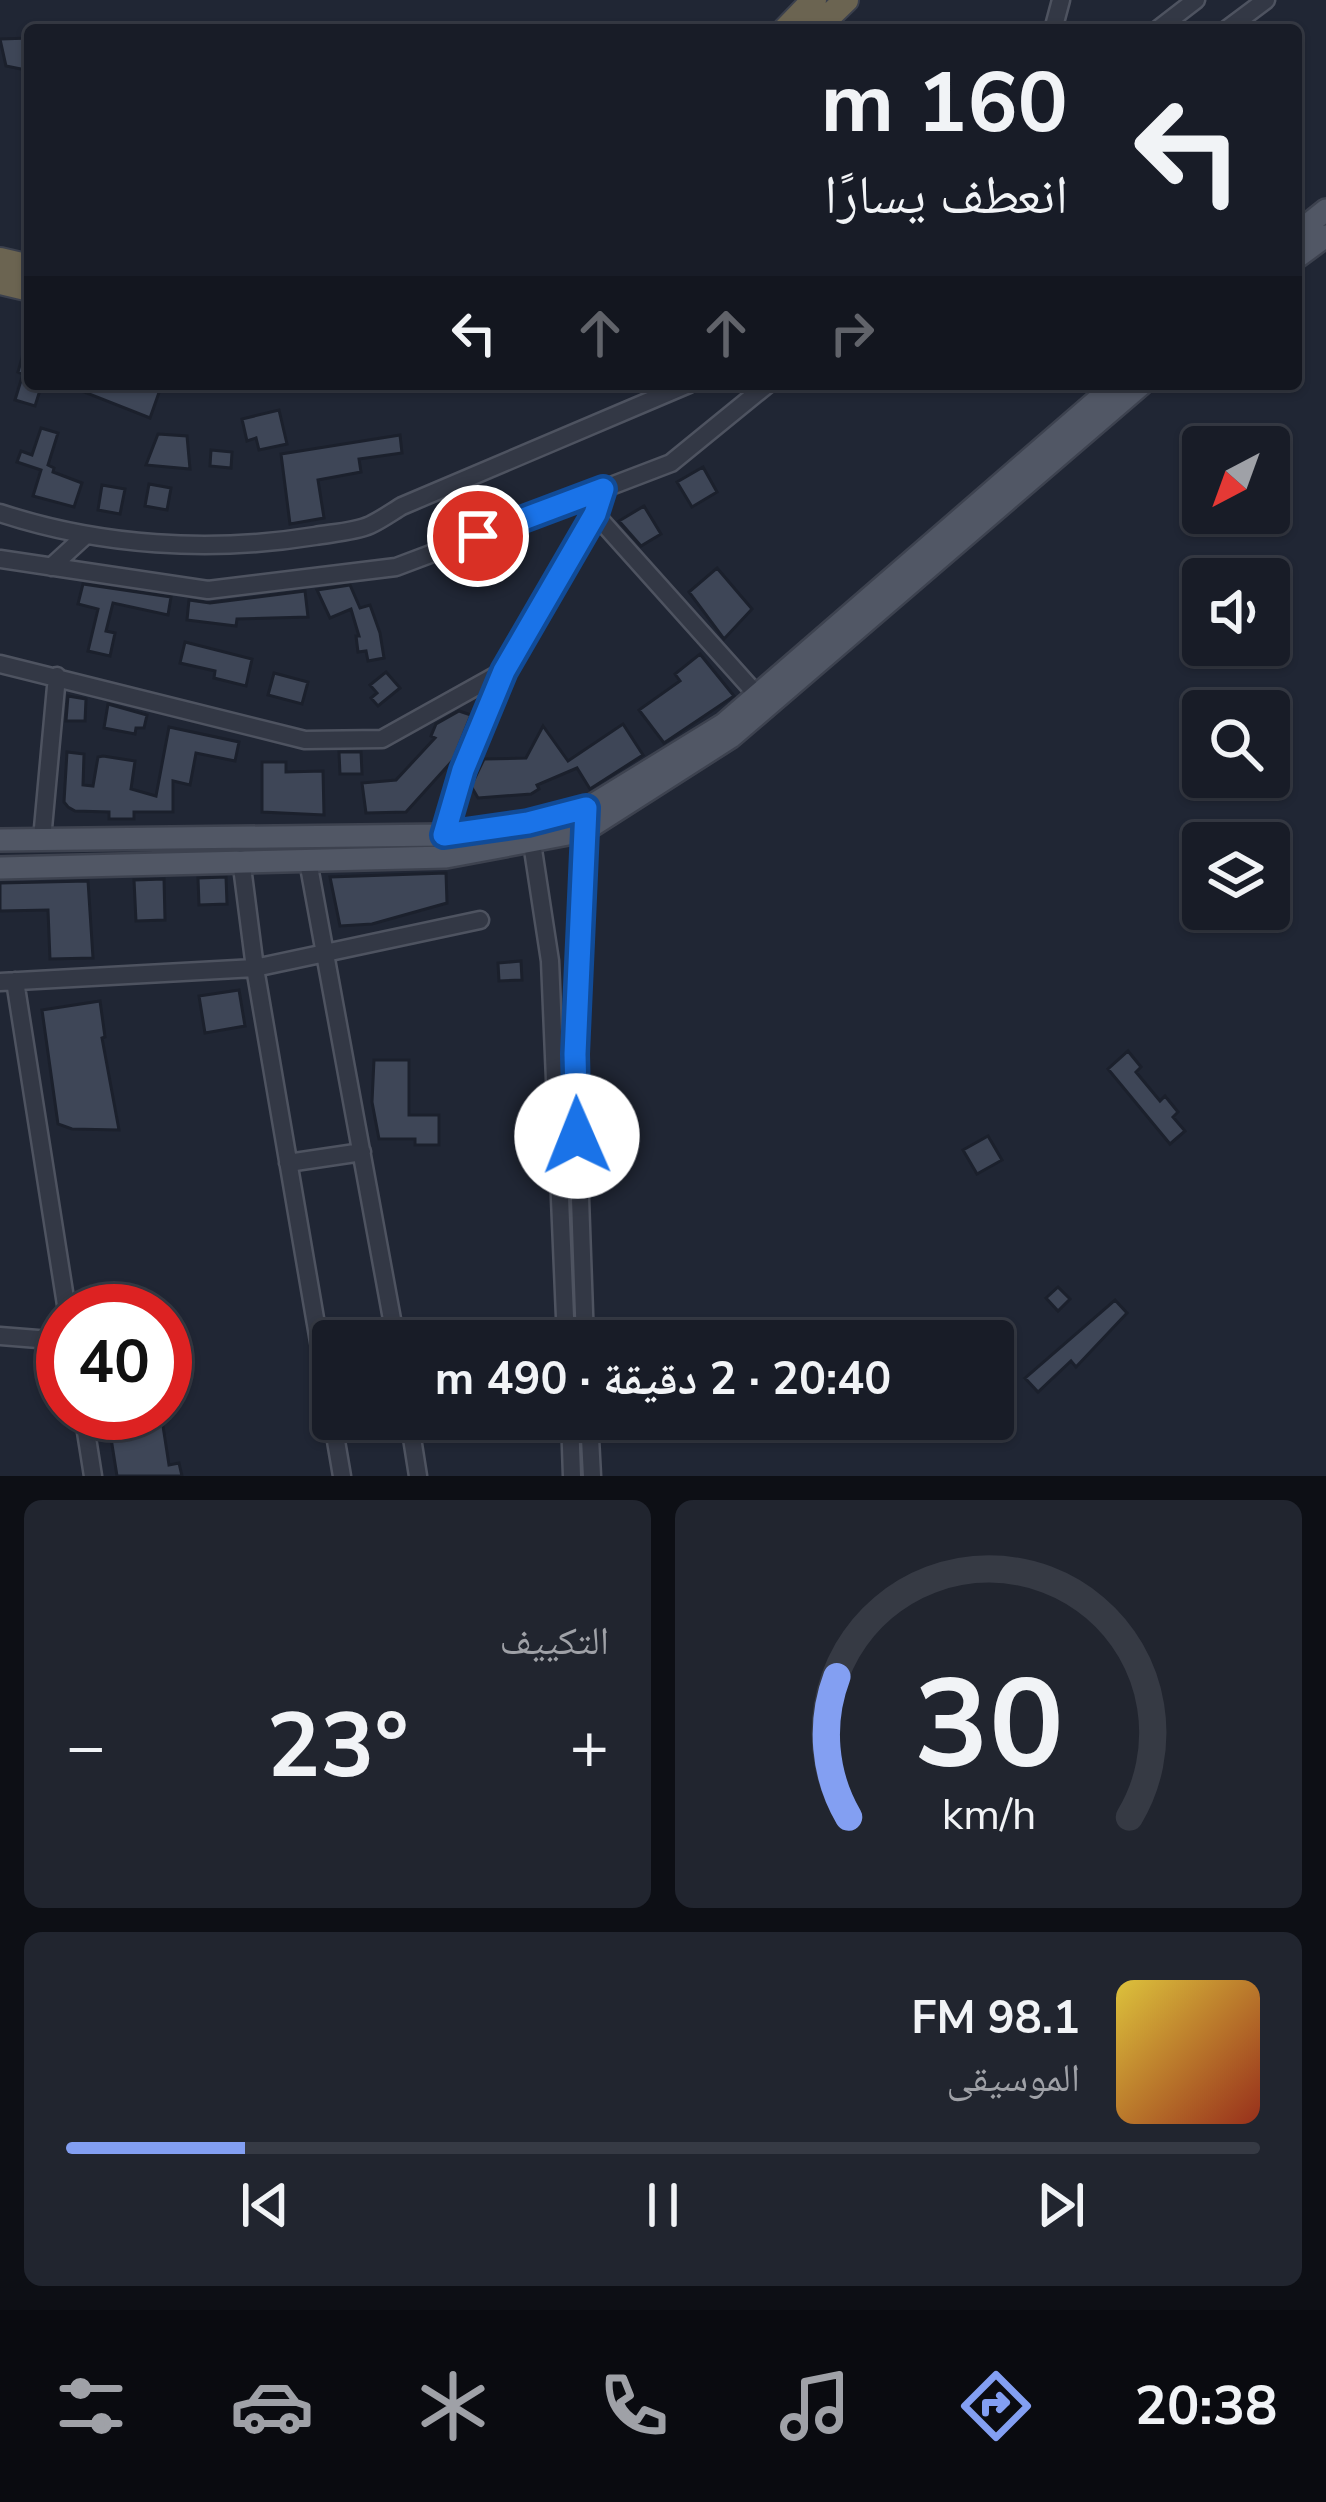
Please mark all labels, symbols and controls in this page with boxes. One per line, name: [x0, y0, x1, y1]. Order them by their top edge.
text: 160 m: [820, 46, 1068, 161]
icon: left: [1110, 72, 1266, 228]
text: انعطف يسارًا: [824, 158, 1068, 232]
icon: left: [441, 300, 507, 366]
icon: ahead: [567, 300, 633, 366]
icon: ahead: [693, 300, 759, 366]
icon: right: [819, 300, 885, 366]
north arrow: [1182, 426, 1290, 534]
map controls: [1182, 426, 1290, 930]
pin: [427, 485, 529, 587]
icon: arrive: [445, 503, 511, 569]
button: sound: [1182, 558, 1290, 666]
button: search: [1182, 690, 1290, 798]
button: layers: [1182, 822, 1290, 930]
position arrow: [514, 1073, 640, 1199]
speed limit sign: 40: [36, 1284, 192, 1440]
text: 20:40 · 2 دقيقة · 490 m: [435, 1349, 891, 1410]
text: التكييف: [500, 1615, 609, 1668]
text: 30: [914, 1640, 1063, 1810]
text: 23°: [266, 1685, 409, 1808]
text: −: [66, 1702, 106, 1792]
text: +: [569, 1702, 609, 1792]
text: km/h: [941, 1786, 1036, 1844]
text: 98.1 FM: [911, 1988, 1080, 2049]
text: الموسيقى: [947, 2052, 1080, 2105]
icon: previous: [232, 2172, 298, 2238]
icon: pause: [630, 2172, 696, 2238]
icon: next: [1028, 2172, 1094, 2238]
icon: filters: [49, 2364, 133, 2448]
icon: car: [230, 2364, 314, 2448]
icon: climate: [411, 2364, 495, 2448]
icon: phone: [592, 2364, 676, 2448]
icon: music: [773, 2364, 857, 2448]
icon: directions: [954, 2364, 1038, 2448]
text: 20:38: [1135, 2369, 1278, 2443]

